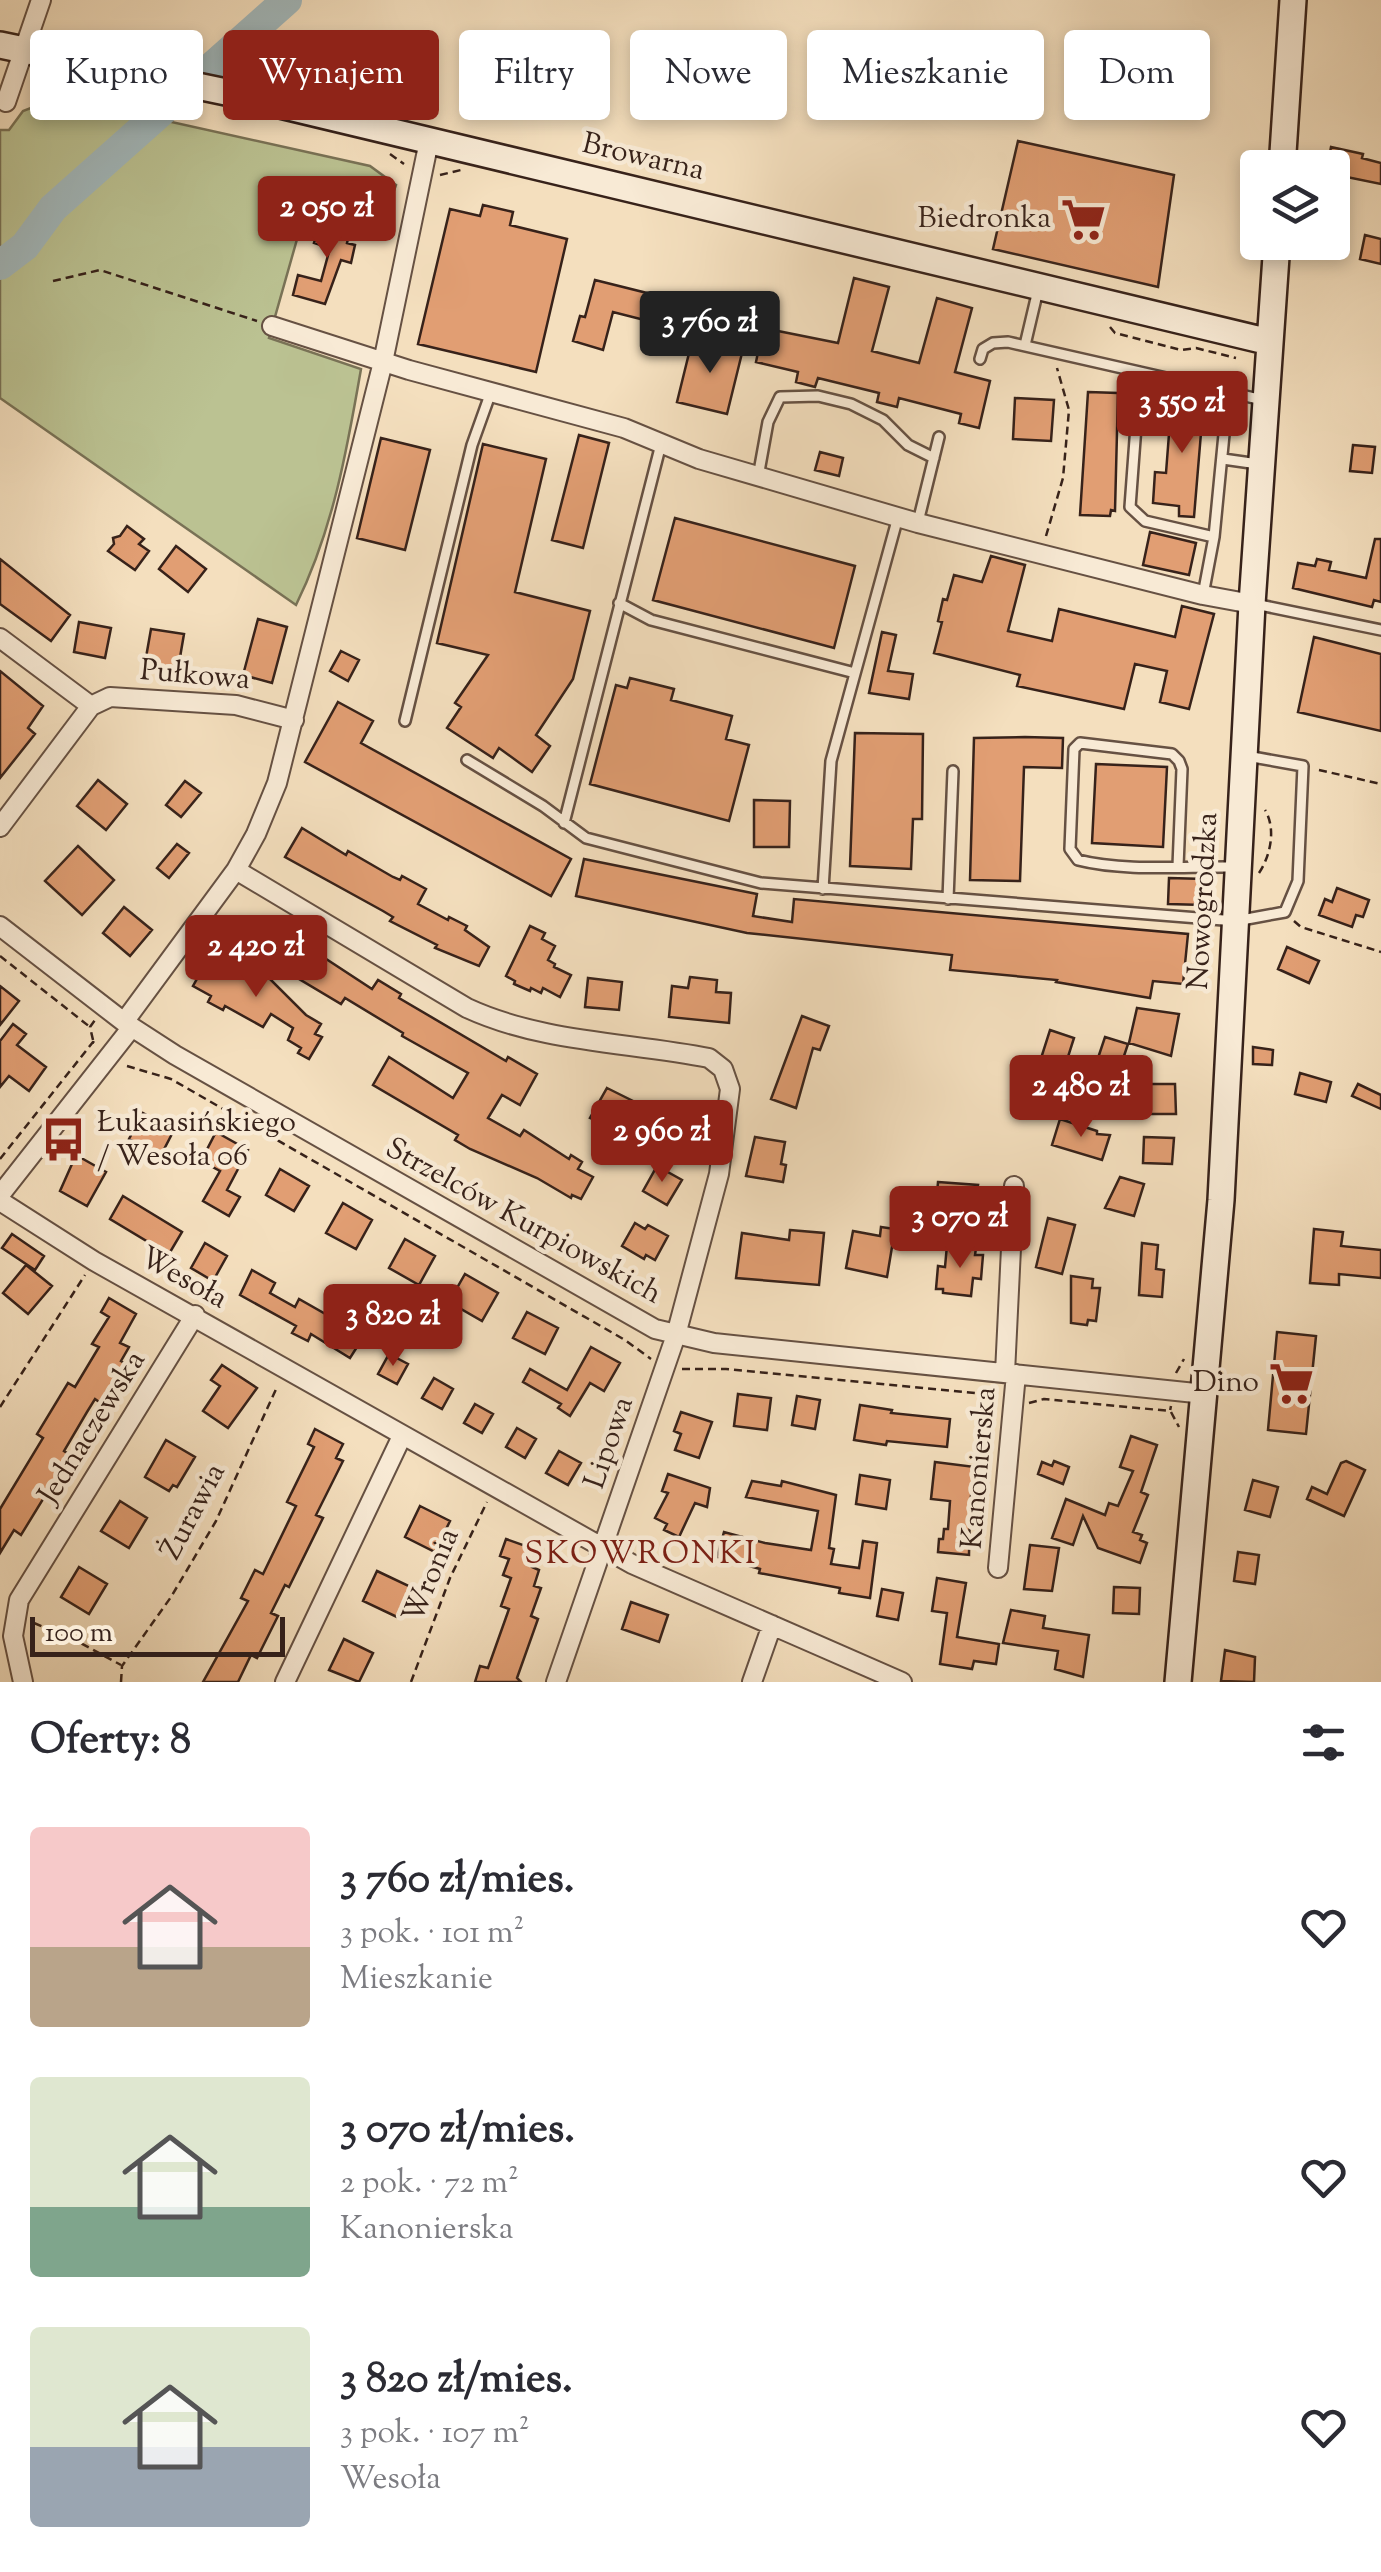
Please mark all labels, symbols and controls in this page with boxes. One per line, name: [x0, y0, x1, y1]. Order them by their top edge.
chip: Kupno: [30, 30, 203, 120]
chip: Wynajem: [223, 30, 439, 120]
chip: Filtry: [459, 30, 610, 120]
chip: Nowe: [630, 30, 787, 120]
chip: Mieszkanie: [807, 30, 1044, 120]
chip: Dom: [1064, 30, 1210, 120]
street label: Browarna: [578, 123, 709, 193]
map controls: [1240, 150, 1350, 260]
button: layers: [1240, 150, 1350, 260]
pin: 2 050 zł: [224, 176, 430, 261]
text: 2 050 zł: [280, 185, 374, 231]
supermarket icon: Biedronka: [1060, 195, 1108, 243]
place label: Biedronka: [918, 198, 1051, 241]
pin: 3 760 zł: [607, 291, 813, 376]
text: 3 760 zł: [662, 300, 758, 346]
pin: 3 550 zł: [1079, 371, 1285, 456]
text: 3 550 zł: [1139, 380, 1225, 426]
street label: Pułkowa: [138, 650, 252, 702]
street label: Nowogrodzka: [1178, 811, 1230, 991]
pin: 2 420 zł: [153, 915, 359, 1000]
text: 2 420 zł: [207, 924, 305, 970]
pin: 2 480 zł: [978, 1055, 1184, 1140]
text: 2 480 zł: [1032, 1064, 1130, 1110]
pin: 2 960 zł: [559, 1100, 765, 1185]
place label: Łukaasińskiego / Wesoła 06: [97, 1102, 296, 1179]
text: 2 960 zł: [613, 1109, 711, 1155]
bus stop icon: Łukaasińskiego / Wesoła 06: [40, 1116, 88, 1164]
street label: Strzelców Kurpiowskich: [377, 1128, 669, 1316]
pin: 3 070 zł: [857, 1186, 1063, 1271]
text: 3 070 zł: [912, 1195, 1008, 1241]
street label: Wesoła: [131, 1237, 235, 1321]
pin: 3 820 zł: [290, 1284, 496, 1369]
text: 3 820 zł: [345, 1293, 441, 1339]
street label: Jednaczewska: [28, 1343, 157, 1515]
supermarket icon: Dino: [1268, 1359, 1316, 1407]
place label: Dino: [1193, 1362, 1259, 1405]
street label: Kanonierska: [951, 1385, 1009, 1551]
street label: Lipowa: [574, 1391, 646, 1495]
street label: Żurawia: [151, 1456, 237, 1568]
street label: Wronia: [393, 1522, 471, 1630]
district label: SKOWRONKI: [524, 1532, 758, 1578]
scale bar: [30, 1612, 285, 1656]
text: 100 m: [45, 1614, 113, 1654]
text: Oferty: 8: [30, 1712, 191, 1772]
icon: filters: [1296, 1715, 1351, 1770]
text: 3 760 zł/mies.: [340, 1851, 574, 1911]
icon: home: [110, 1867, 230, 1987]
icon: heart: [1296, 1900, 1351, 1955]
text: 3 pok. · 101 m²: [340, 1911, 524, 1957]
text: Mieszkanie: [340, 1957, 493, 2003]
text: 3 070 zł/mies.: [340, 2101, 575, 2161]
icon: home: [110, 2117, 230, 2237]
icon: heart: [1296, 2150, 1351, 2205]
text: 2 pok. · 72 m²: [340, 2161, 519, 2207]
text: Kanonierska: [340, 2207, 514, 2253]
text: 3 820 zł/mies.: [340, 2351, 573, 2411]
icon: home: [110, 2367, 230, 2487]
icon: heart: [1296, 2400, 1351, 2455]
text: 3 pok. · 107 m²: [340, 2411, 530, 2457]
text: Wesoła: [340, 2457, 441, 2503]

